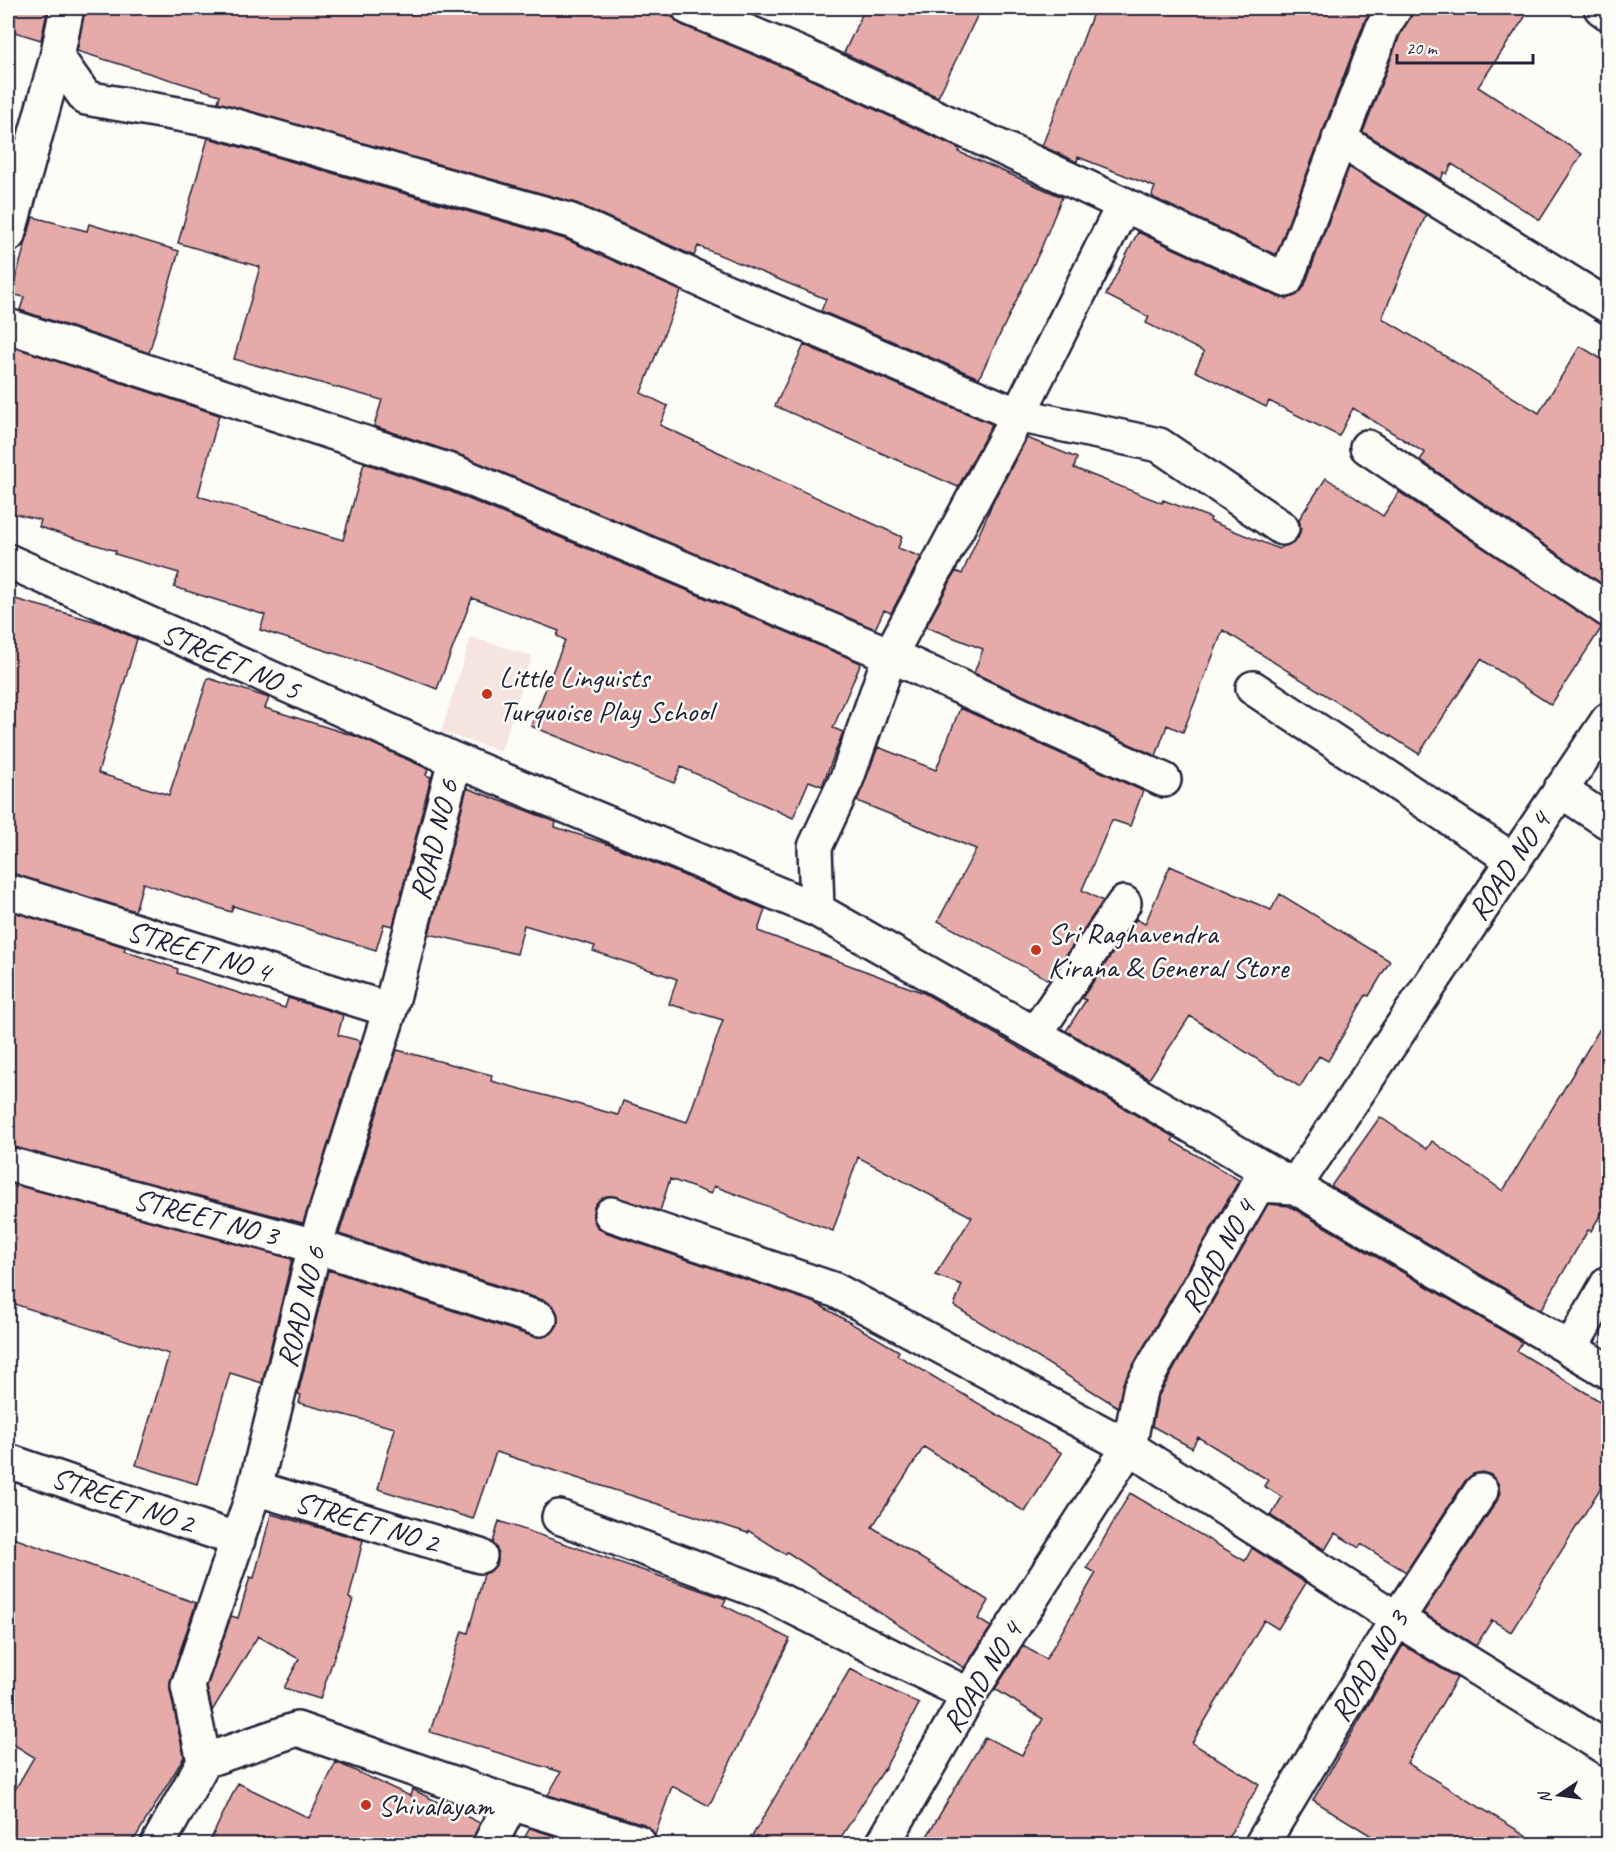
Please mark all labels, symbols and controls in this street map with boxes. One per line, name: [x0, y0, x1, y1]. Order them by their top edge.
scale bar: [1397, 27, 1534, 65]
text: 20 m: [1406, 37, 1439, 59]
street label: STREET NO 5: [156, 613, 308, 709]
place label: Little Linguists Turquoise Play School: [499, 658, 718, 730]
marker: Little Linguists Turquoise Play School: [480, 687, 494, 701]
street label: ROAD NO 6: [401, 774, 468, 904]
street label: ROAD NO 4: [1459, 802, 1561, 928]
street label: STREET NO 4: [123, 911, 278, 992]
place label: Sri Raghavendra Kirana & General Store: [1048, 914, 1290, 986]
marker: Sri Raghavendra Kirana & General Store: [1029, 943, 1043, 957]
street label: STREET NO 3: [129, 1179, 285, 1255]
street label: ROAD NO 4: [1172, 1191, 1266, 1319]
street label: ROAD NO 6: [268, 1241, 335, 1371]
street label: STREET NO 2: [47, 1458, 202, 1543]
street label: STREET NO 2: [291, 1482, 446, 1563]
street label: ROAD NO 3: [1321, 1601, 1418, 1728]
street label: ROAD NO 4: [933, 1613, 1032, 1739]
north arrow: [1529, 1765, 1589, 1825]
place label: Shivalayam: [378, 1786, 495, 1824]
text: N: [1534, 1788, 1556, 1805]
marker: Shivalayam: [359, 1798, 373, 1812]

